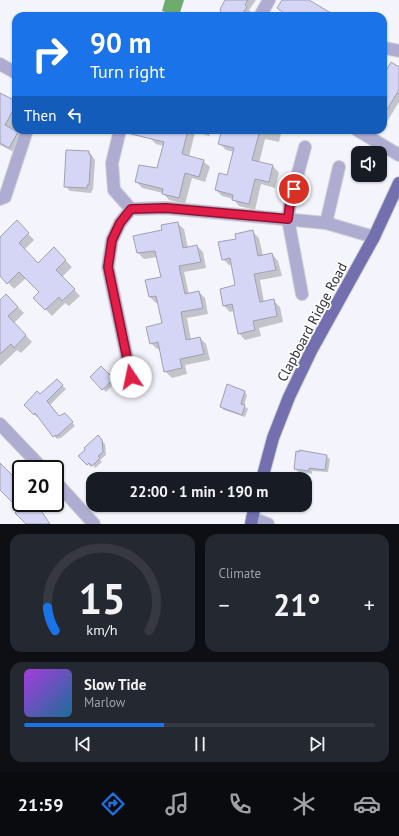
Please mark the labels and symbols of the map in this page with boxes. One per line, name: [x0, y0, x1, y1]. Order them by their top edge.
pin: [277, 172, 311, 206]
street label: Clapboard Ridge Road: [273, 259, 351, 385]
position arrow: [110, 356, 152, 398]
speed limit sign: 20: [12, 460, 64, 512]

